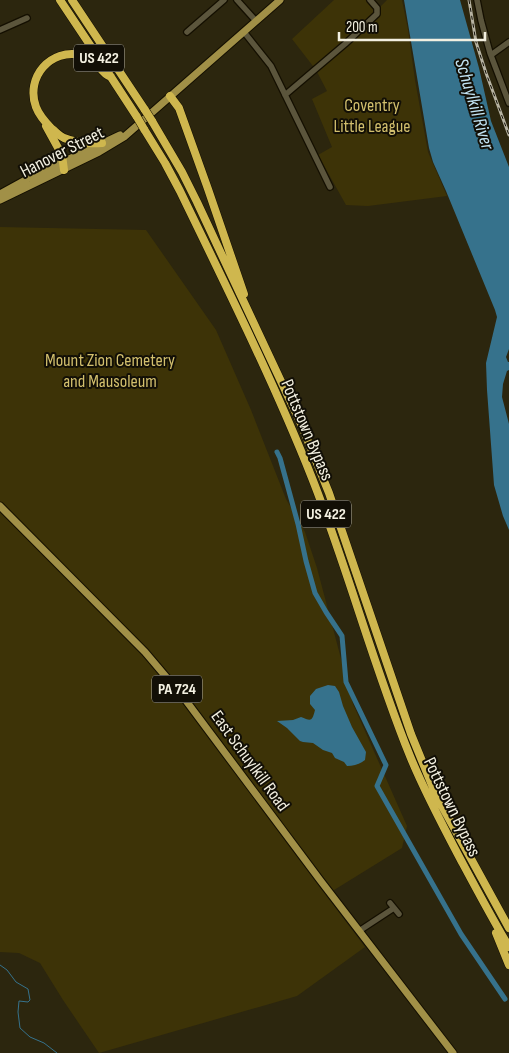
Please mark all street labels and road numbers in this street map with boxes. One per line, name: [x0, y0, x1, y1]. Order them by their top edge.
road number: US 422: [74, 44, 124, 72]
street label: Hanover Street: [17, 122, 108, 182]
street label: Pottstown Bypass: [276, 376, 338, 484]
road number: US 422: [301, 500, 351, 528]
road number: PA 724: [152, 676, 202, 702]
street label: East Schuylkill Road: [207, 707, 293, 815]
street label: Pottstown Bypass: [419, 754, 485, 860]

